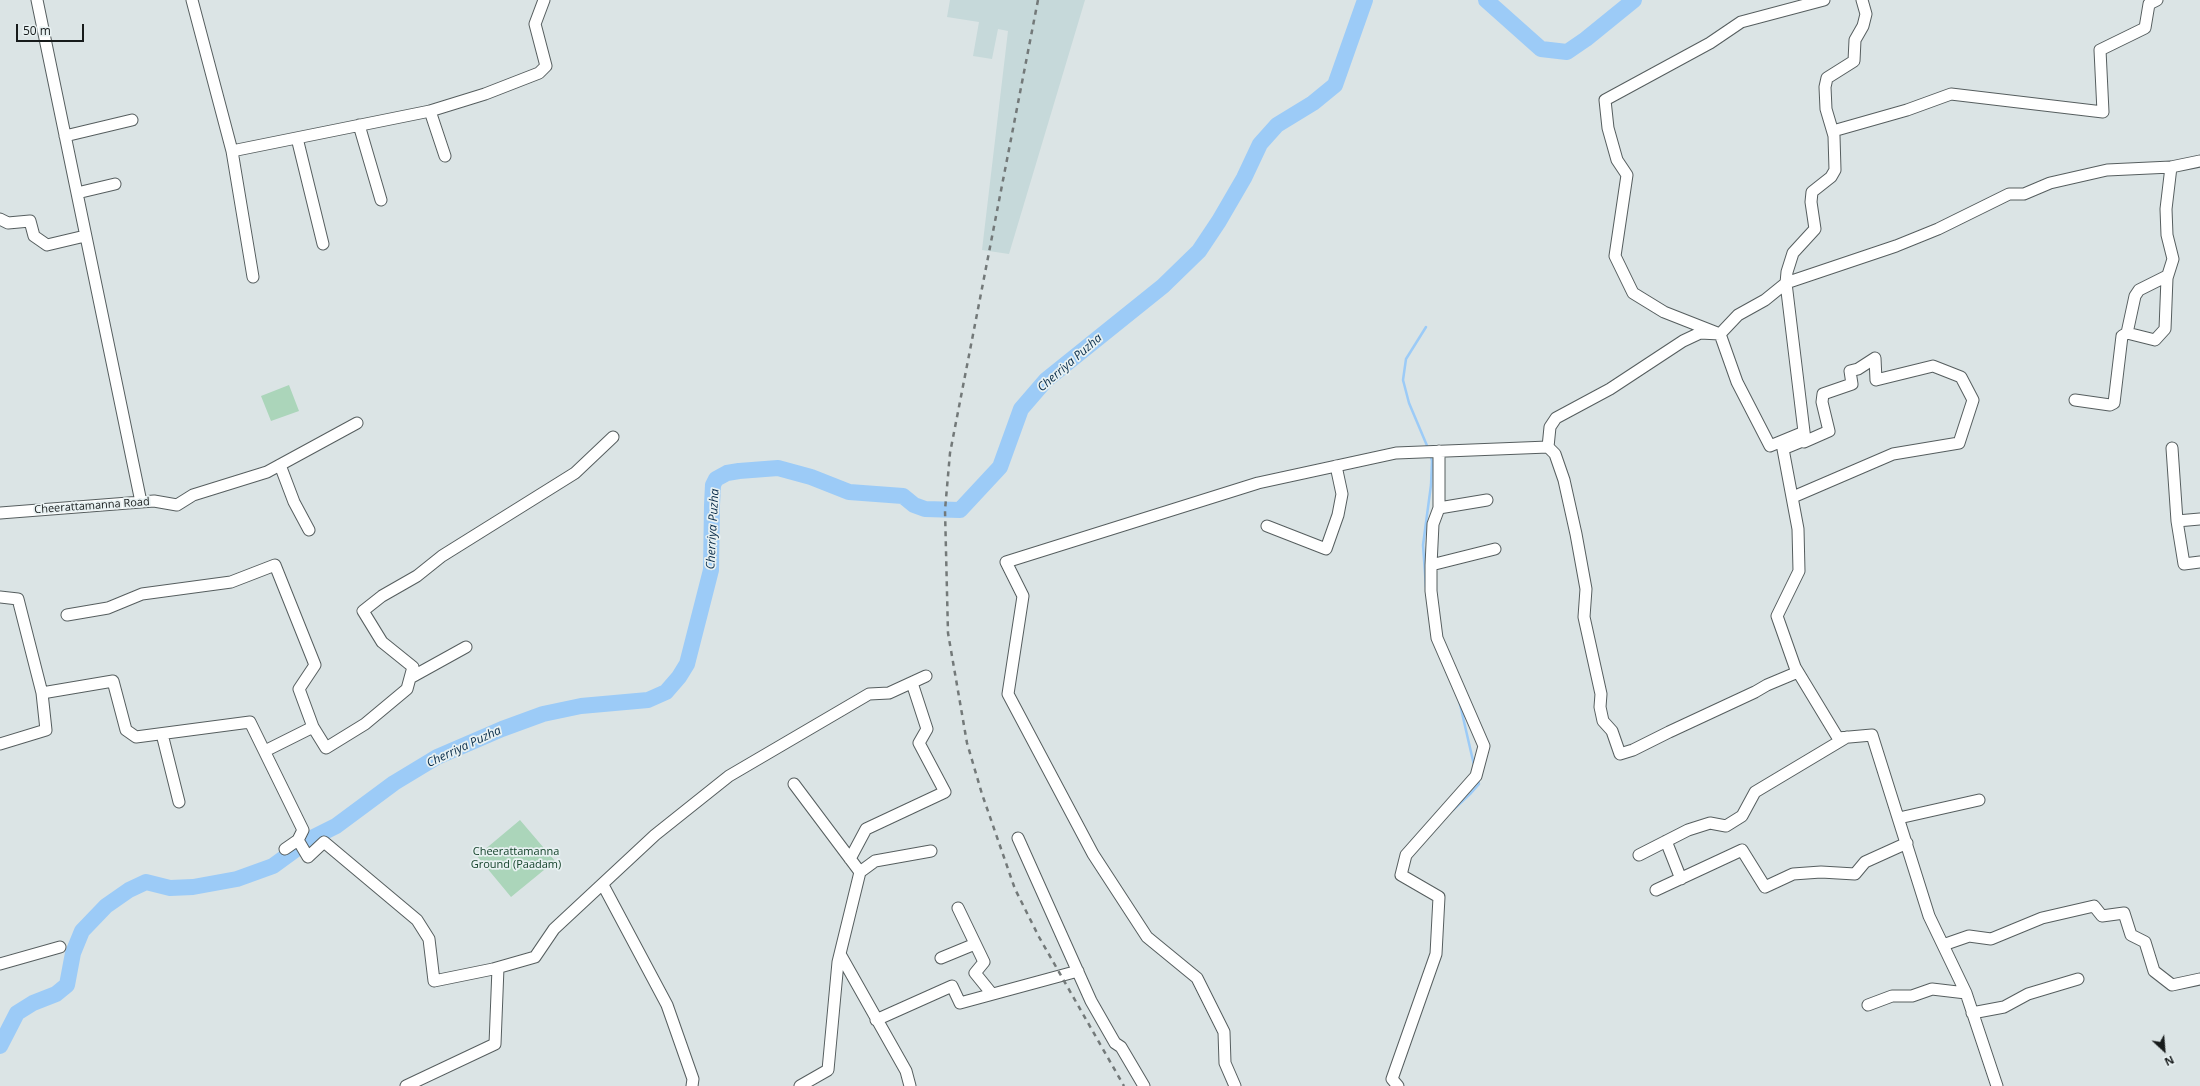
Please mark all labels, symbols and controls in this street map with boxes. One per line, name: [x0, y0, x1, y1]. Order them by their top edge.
scale bar: [18, 16, 86, 42]
text: 50 m: [23, 22, 51, 39]
water label: Cherriya Puzha: [1035, 331, 1105, 395]
water label: Cherriya Puzha: [704, 488, 722, 570]
street label: Cheerattamanna Road: [34, 495, 150, 517]
water label: Cherriya Puzha: [424, 723, 504, 771]
park label: Cheerattamanna Ground (Paadam): [471, 845, 561, 871]
north arrow: [2144, 1030, 2184, 1070]
text: N: [2162, 1053, 2177, 1070]

